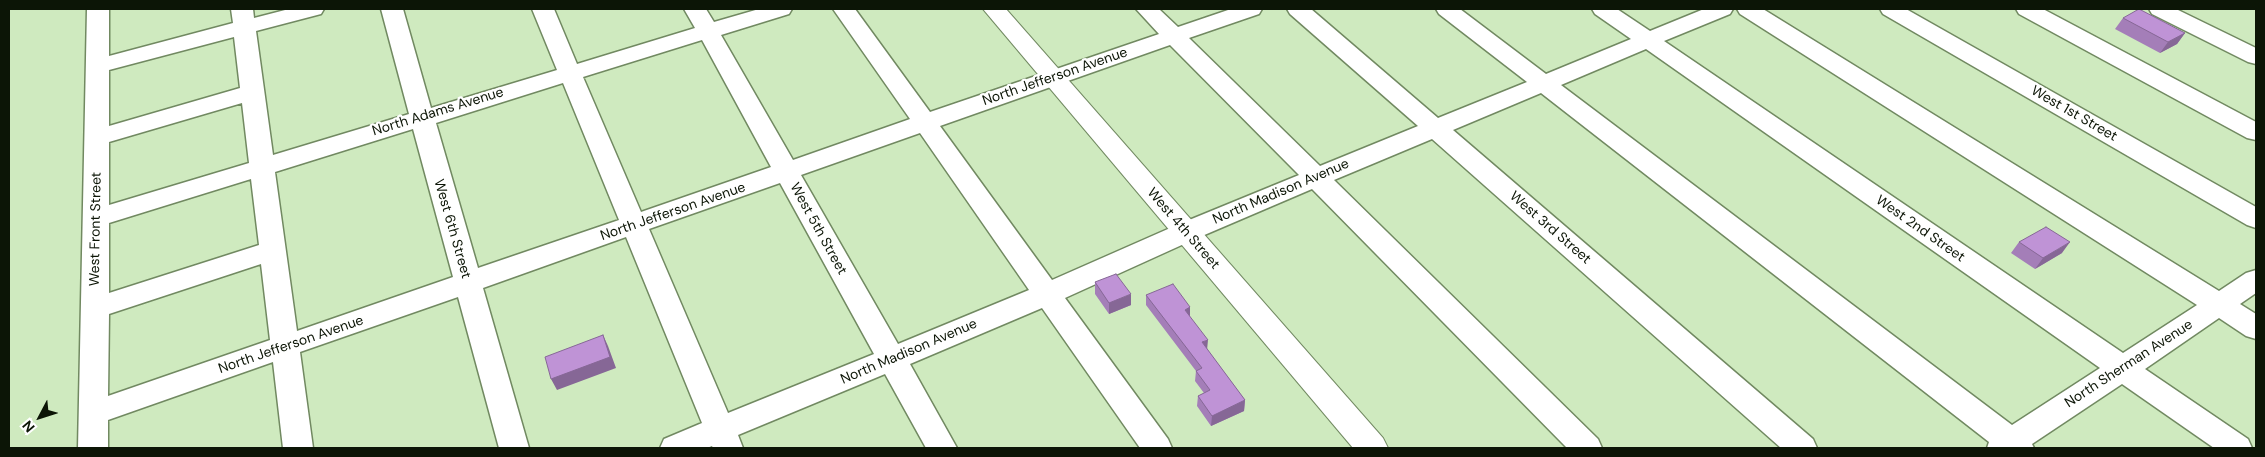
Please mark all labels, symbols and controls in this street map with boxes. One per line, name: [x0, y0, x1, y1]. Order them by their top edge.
street label: North Jefferson Avenue: [980, 44, 1130, 110]
street label: West 1st Street: [2028, 83, 2120, 145]
street label: North Adams Avenue: [370, 84, 506, 140]
street label: North Madison Avenue: [1210, 156, 1352, 228]
street label: West Front Street: [87, 172, 105, 286]
street label: West 6th Street: [430, 177, 474, 281]
street label: North Jefferson Avenue: [598, 179, 748, 245]
street label: West 5th Street: [786, 180, 850, 278]
street label: West 4th Street: [1143, 185, 1223, 273]
street label: West 3rd Street: [1506, 188, 1594, 268]
street label: West 2nd Street: [1872, 192, 1968, 266]
street label: North Jefferson Avenue: [216, 312, 366, 378]
street label: North Madison Avenue: [838, 316, 980, 388]
street label: North Sherman Avenue: [2062, 316, 2196, 412]
north arrow: [15, 392, 65, 442]
text: N: [18, 417, 39, 436]

